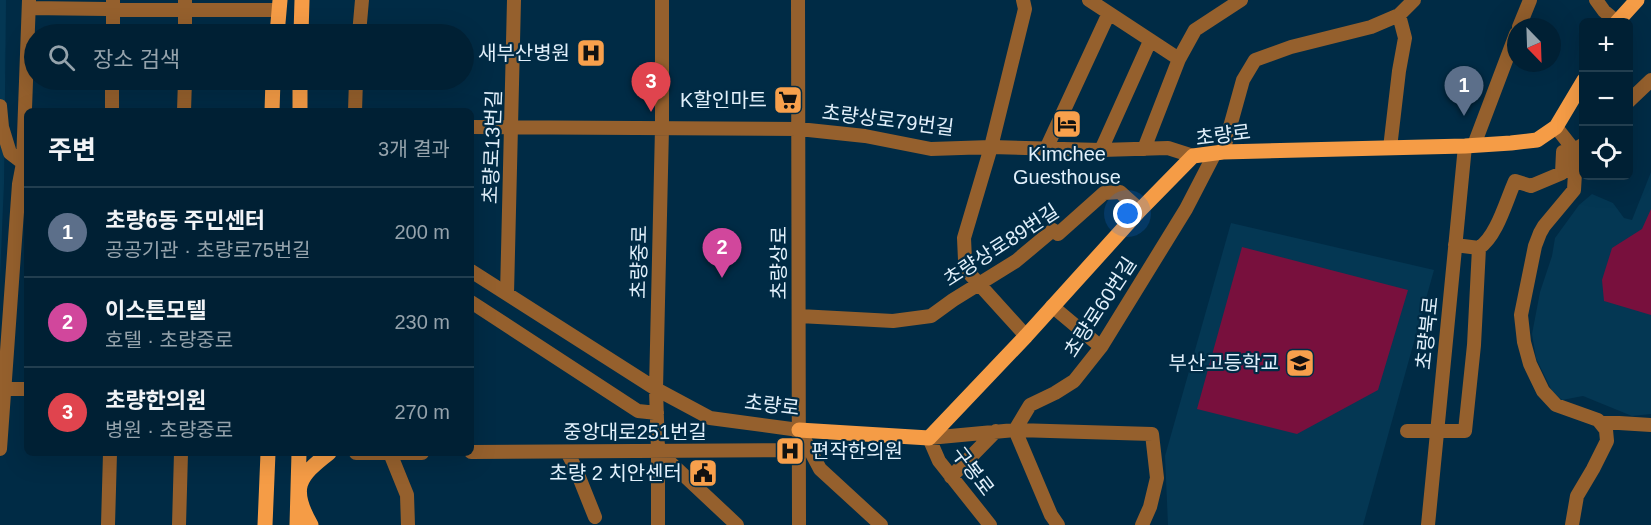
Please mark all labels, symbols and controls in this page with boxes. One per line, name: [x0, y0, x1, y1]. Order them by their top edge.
north arrow: [1507, 18, 1561, 72]
map controls: [1579, 18, 1633, 180]
button: +: [1579, 18, 1633, 72]
search box: [24, 24, 474, 90]
hospital icon: 새부산병원: [575, 37, 607, 69]
icon: search: [45, 41, 78, 74]
place label: 새부산병원: [478, 42, 570, 64]
text: 장소 검색: [93, 47, 180, 72]
pin: 3: [632, 63, 670, 112]
pin: 1: [1444, 66, 1484, 116]
button: −: [1579, 72, 1633, 126]
supermarket icon: K할인마트: [772, 84, 804, 116]
place label: K할인마트: [680, 89, 767, 111]
street label: 초량로13번길: [479, 90, 505, 204]
street label: 초량상로79번길: [821, 101, 955, 139]
hotel icon: Kimchee Guesthouse: [1051, 108, 1083, 140]
street label: 초량로: [1194, 121, 1252, 149]
button: locate: [1579, 126, 1633, 180]
text: 주변: [48, 135, 96, 165]
text: 3개 결과: [378, 138, 450, 160]
place label: Kimchee Guesthouse: [1013, 143, 1121, 188]
your location: [1113, 199, 1142, 228]
street label: 초량상로89번길: [939, 200, 1063, 290]
text: 초량6동 주민센터: [105, 208, 265, 233]
text: 1: [62, 221, 73, 243]
text: 200 m: [394, 221, 450, 243]
street label: 초량중로: [627, 225, 651, 299]
street label: 초량상로: [768, 226, 790, 300]
pin: 2: [702, 228, 742, 278]
text: 공공기관 · 초량로75번길: [105, 239, 311, 261]
street label: 초량로60번길: [1060, 253, 1140, 361]
street label: 초량북로: [1412, 295, 1442, 371]
text: 이스튼모텔: [105, 298, 206, 323]
text: 2: [62, 311, 73, 333]
text: 230 m: [394, 311, 450, 333]
text: 호텔 · 초량중로: [105, 329, 233, 351]
school or university icon: 부산고등학교: [1284, 347, 1316, 379]
place label: 부산고등학교: [1169, 352, 1279, 374]
text: 초량한의원: [105, 388, 206, 413]
street label: 초량로: [743, 391, 801, 419]
text: 3: [62, 401, 73, 423]
text: 270 m: [394, 401, 450, 423]
text: 병원 · 초량중로: [105, 419, 233, 441]
street label: 중앙대로251번길: [563, 421, 707, 443]
hospital icon: 편작한의원: [774, 435, 806, 467]
place label: 편작한의원: [811, 440, 903, 462]
street label: 구봉로: [948, 442, 998, 500]
public building icon: 초량 2 치안센터: [687, 457, 719, 489]
place label: 초량 2 치안센터: [549, 462, 682, 484]

